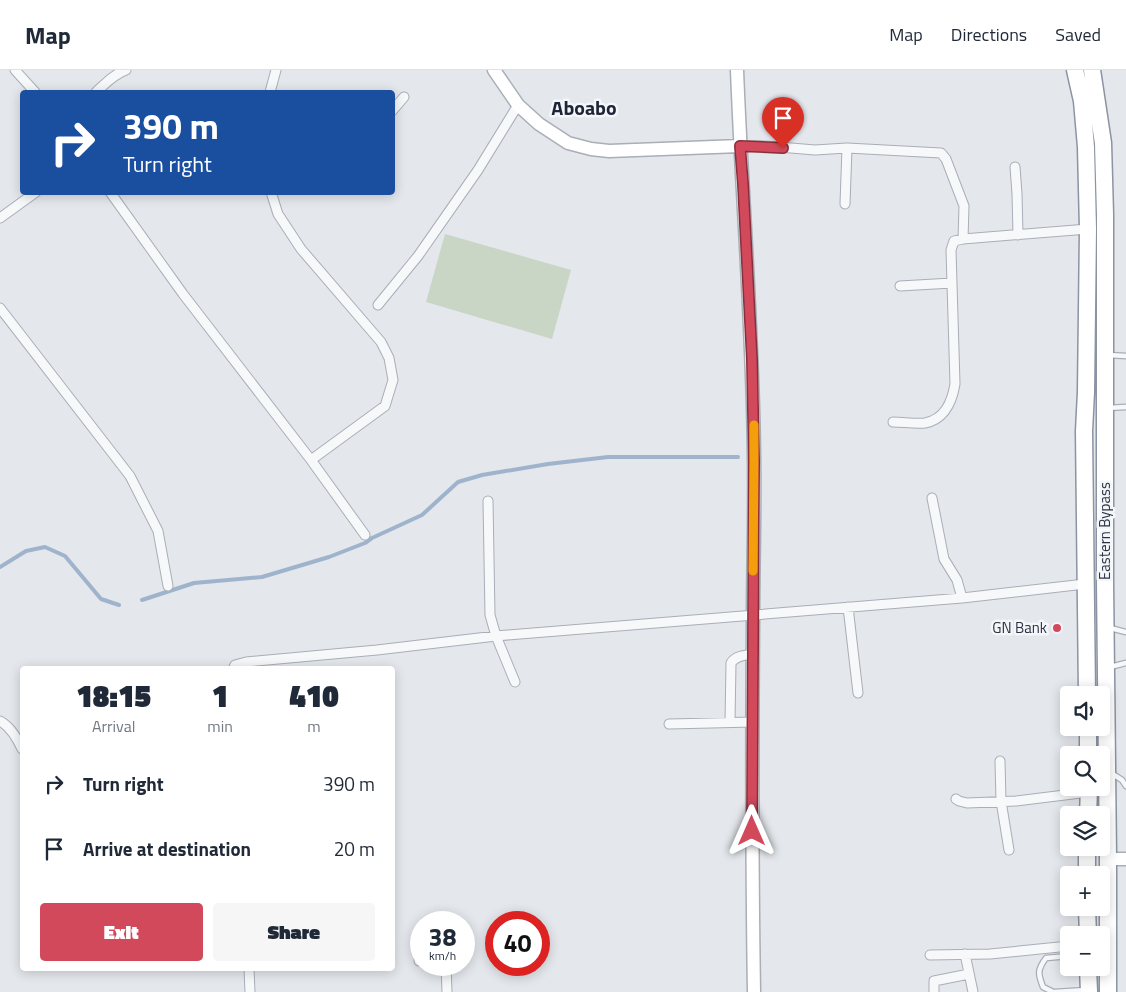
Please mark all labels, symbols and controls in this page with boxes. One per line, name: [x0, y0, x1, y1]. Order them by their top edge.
text: Map: [25, 17, 71, 53]
text: Map: [889, 21, 923, 48]
text: Directions: [951, 21, 1027, 48]
text: Saved: [1055, 21, 1101, 48]
district label: Aboabo: [551, 92, 617, 123]
pin: [762, 97, 804, 148]
text: 390 m: [123, 99, 219, 153]
icon: arrive: [769, 104, 797, 132]
icon: right: [40, 110, 105, 175]
text: Turn right: [123, 147, 212, 181]
street label: Eastern Bypass: [1093, 482, 1116, 580]
place label: GN Bank: [992, 616, 1047, 639]
marker: GN Bank: [1051, 622, 1063, 634]
text: 18:15: [76, 673, 151, 719]
text: 1: [212, 673, 228, 719]
text: 410: [289, 673, 339, 719]
map controls: [1060, 686, 1110, 976]
button: sound: [1060, 686, 1110, 736]
text: Arrival: [92, 714, 135, 738]
text: min: [207, 714, 233, 738]
text: m: [307, 714, 321, 738]
button: search: [1060, 746, 1110, 796]
text: Turn right: [83, 769, 164, 798]
text: 390 m: [323, 769, 375, 798]
icon: right: [40, 770, 68, 798]
position arrow: [725, 804, 777, 856]
button: layers: [1060, 806, 1110, 856]
text: Arrive at destination: [83, 834, 251, 863]
text: 20 m: [334, 834, 375, 863]
icon: arrive: [40, 835, 68, 863]
button: +: [1060, 866, 1110, 916]
button: Exit: [40, 903, 203, 961]
button: Share: [213, 903, 375, 961]
speed limit sign: 40: [485, 911, 550, 976]
text: 38: [428, 918, 457, 956]
button: −: [1060, 926, 1110, 976]
text: km/h: [429, 946, 456, 965]

